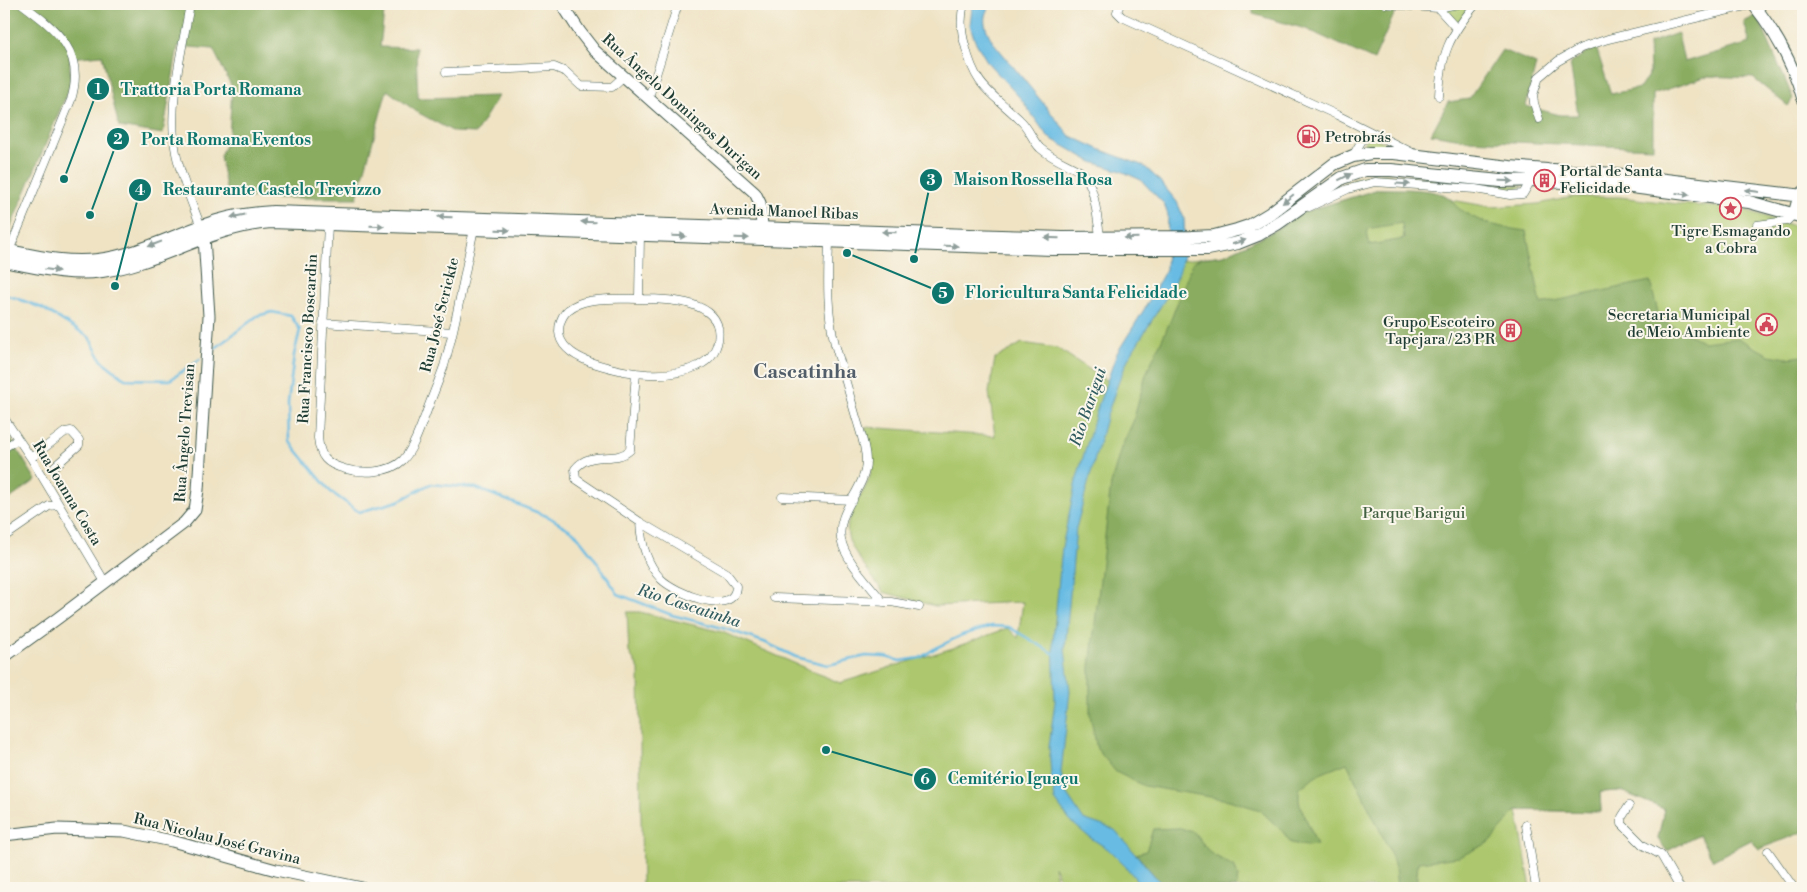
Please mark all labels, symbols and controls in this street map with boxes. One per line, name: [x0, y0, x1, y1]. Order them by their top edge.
street label: Rua Ângelo Domingos Durigan: [598, 29, 767, 184]
callout: Trattoria Porta Romana: [86, 74, 312, 105]
text: 1: [94, 80, 102, 99]
text: Trattoria Porta Romana: [120, 80, 302, 100]
callout: Porta Romana Eventos: [106, 124, 321, 155]
fuel station icon: Petrobrás: [1297, 125, 1321, 149]
place label: Petrobrás: [1325, 128, 1391, 147]
text: 2: [113, 130, 123, 149]
text: Porta Romana Eventos: [141, 130, 311, 150]
place label: Portal de Santa Felicidade: [1560, 162, 1663, 198]
callout: Maison Rossella Rosa: [918, 164, 1122, 195]
building icon: Portal de Santa Felicidade: [1532, 168, 1556, 192]
text: Maison Rossella Rosa: [954, 170, 1113, 190]
text: 3: [926, 171, 936, 190]
one-way arrow: [1338, 173, 1352, 181]
callout: Restaurante Castelo Trevizzo: [128, 174, 391, 205]
one-way arrow: [1498, 177, 1514, 185]
text: Restaurante Castelo Trevizzo: [163, 180, 381, 200]
one-way arrow: [1395, 180, 1411, 188]
text: 4: [135, 181, 145, 200]
one-way arrow: [1744, 186, 1760, 194]
one-way arrow: [1675, 190, 1691, 198]
one-way arrow: [1282, 194, 1295, 205]
place icon: Tigre Esmagando a Cobra: [1719, 196, 1743, 220]
street label: Avenida Manoel Ribas: [708, 200, 859, 224]
one-way arrow: [231, 212, 246, 220]
one-way arrow: [437, 213, 453, 221]
one-way arrow: [580, 218, 596, 226]
one-way arrow: [369, 222, 385, 230]
place label: Tigre Esmagando a Cobra: [1671, 222, 1791, 258]
one-way arrow: [495, 226, 511, 234]
one-way arrow: [881, 228, 897, 236]
one-way arrow: [671, 233, 687, 241]
one-way arrow: [1044, 233, 1060, 241]
one-way arrow: [1123, 234, 1139, 242]
one-way arrow: [734, 235, 750, 243]
one-way arrow: [1232, 238, 1247, 246]
one-way arrow: [148, 241, 163, 248]
one-way arrow: [944, 242, 960, 250]
street label: Rua Francisco Boscardin: [294, 254, 322, 424]
street label: Rua José Scrickte: [417, 256, 463, 374]
one-way arrow: [44, 266, 60, 274]
callout: Floricultura Santa Felicidade: [930, 277, 1197, 308]
text: Floricultura Santa Felicidade: [965, 283, 1187, 303]
text: 5: [938, 284, 948, 303]
place label: Secretaria Municipal de Meio Ambiente: [1608, 306, 1751, 342]
public building icon: Secretaria Municipal de Meio Ambiente: [1754, 312, 1778, 336]
place label: Grupo Escoteiro Tapejara / 23 PR: [1383, 313, 1496, 349]
building icon: Grupo Escoteiro Tapejara / 23 PR: [1499, 319, 1523, 343]
district label: Cascatinha: [753, 360, 857, 385]
street label: Rua Ângelo Trevisan: [170, 363, 199, 503]
water label: Rio Barigui: [1065, 365, 1111, 450]
street label: Rua Joanna Costa: [28, 437, 106, 549]
park label: Parque Barigui: [1362, 504, 1466, 523]
water label: Rio Cascatinha: [634, 580, 743, 632]
callout: Cemitério Iguaçu: [913, 763, 1089, 794]
text: Cemitério Iguaçu: [947, 769, 1079, 789]
text: 6: [920, 770, 930, 789]
street label: Rua Nicolau José Gravina: [132, 809, 303, 869]

